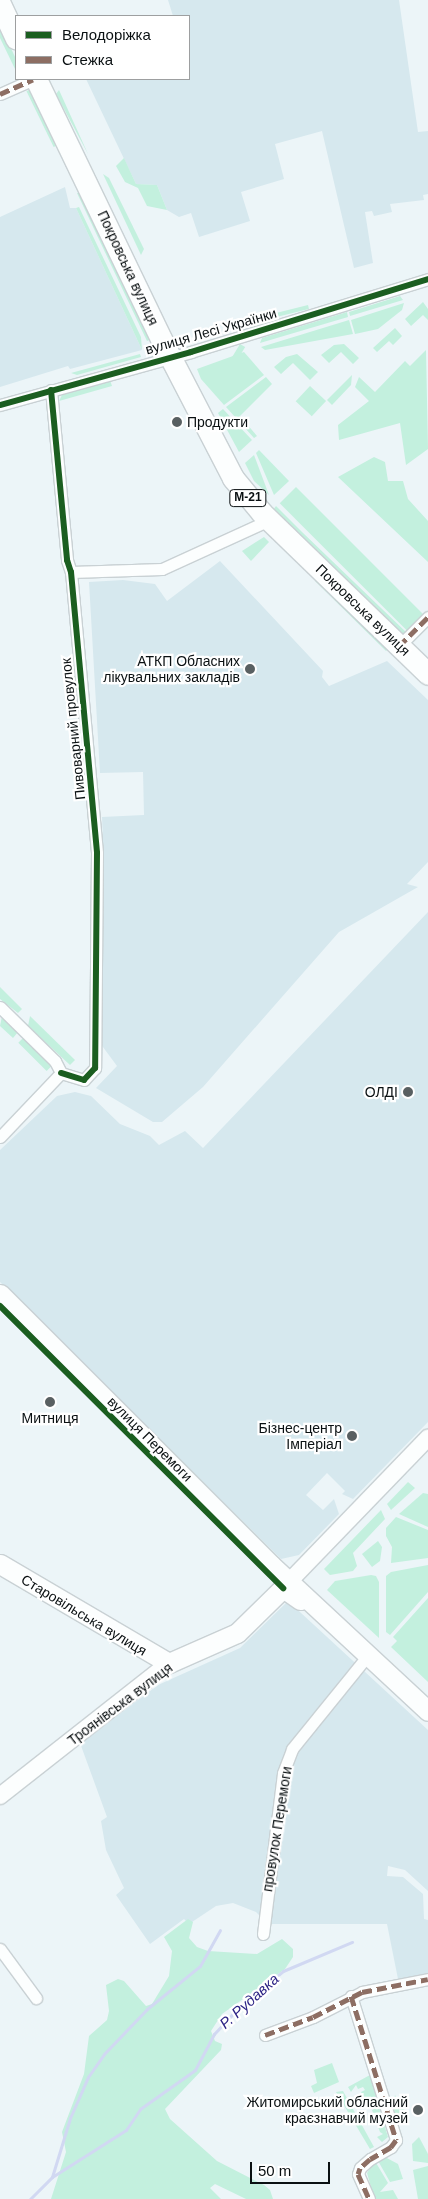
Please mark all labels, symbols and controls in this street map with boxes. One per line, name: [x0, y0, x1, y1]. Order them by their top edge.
legend: [15, 15, 190, 80]
text: Велодоріжка: [62, 26, 151, 43]
text: Стежка: [62, 51, 113, 68]
street label: Покровська вулиця: [94, 208, 162, 328]
street label: вулиця Лесі Українки: [143, 304, 279, 358]
place label: Продукти: [187, 414, 248, 430]
marker: Продукти: [171, 416, 183, 428]
road number: М-21: [229, 488, 267, 508]
street label: Покровська вулиця: [312, 561, 414, 659]
place label: АТКП Обласних лікувальних закладів: [103, 653, 240, 686]
street label: Пивоварний провулок: [57, 657, 89, 801]
marker: АТКП Обласних лікувальних закладів: [244, 663, 256, 675]
place label: ОЛДІ: [365, 1084, 398, 1100]
marker: ОЛДІ: [402, 1086, 414, 1098]
street label: вулиця Перемоги: [104, 1393, 196, 1485]
marker: Митниця: [44, 1396, 56, 1408]
place label: Митниця: [21, 1410, 79, 1426]
place label: Бізнес-центр Імперіал: [259, 1420, 342, 1452]
marker: Бізнес-центр Імперіал: [346, 1430, 358, 1442]
street label: Старовільська вулиця: [18, 1571, 150, 1659]
street label: Троянівська вулиця: [64, 1659, 176, 1749]
street label: провулок Перемоги: [259, 1765, 295, 1893]
water label: Р. Рудавка: [216, 1970, 282, 2032]
place label: Житомирський обласний краєзнавчий музей: [247, 2094, 408, 2126]
marker: Житомирський обласний краєзнавчий музей: [412, 2104, 424, 2116]
scale bar: [253, 2152, 333, 2184]
text: 50 m: [258, 2162, 291, 2179]

